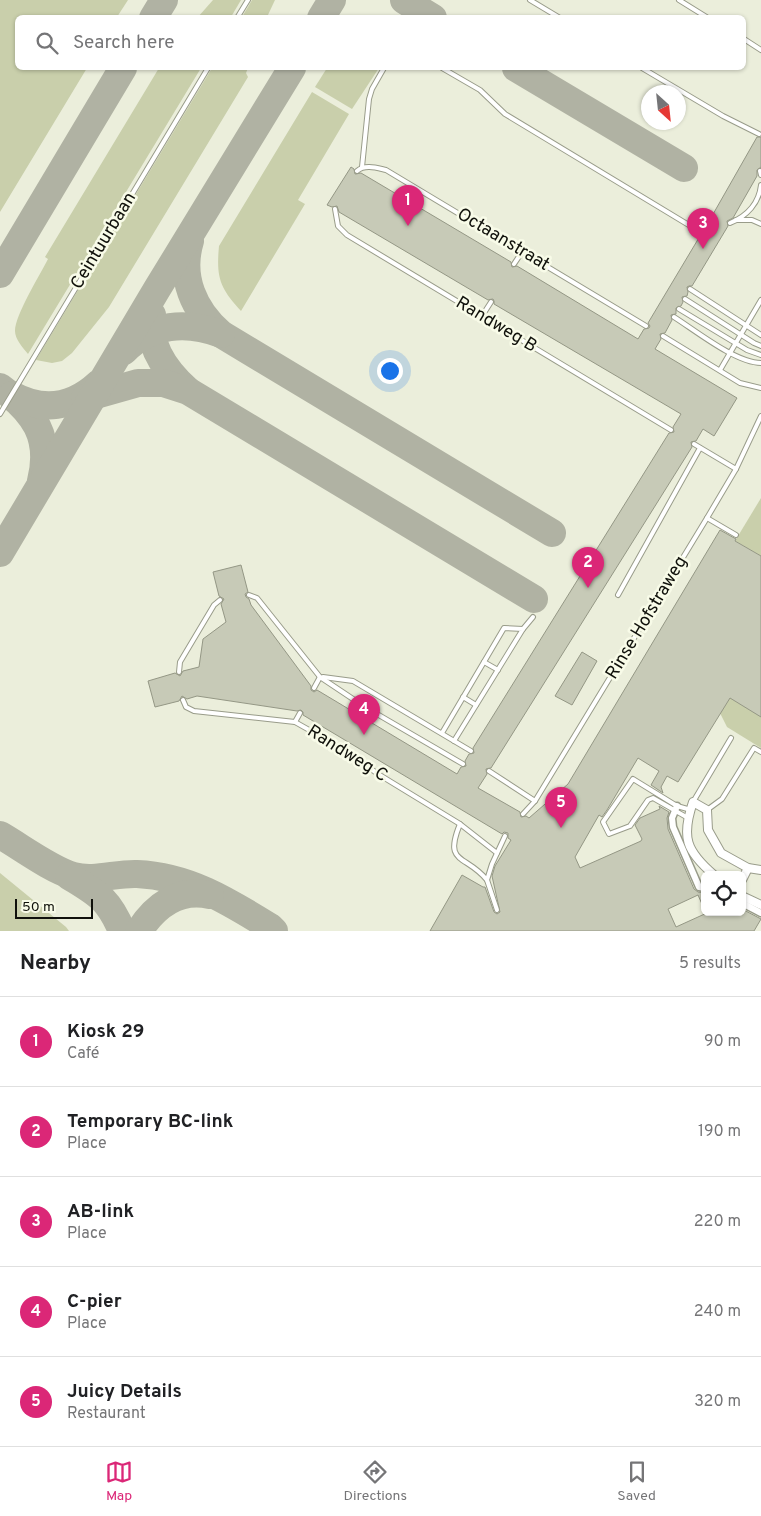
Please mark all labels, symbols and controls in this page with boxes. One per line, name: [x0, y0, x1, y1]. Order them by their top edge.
search box: [15, 15, 746, 70]
icon: search: [33, 29, 61, 57]
text: Search here: [73, 31, 175, 55]
north arrow: [641, 85, 686, 130]
pin: 1: [392, 185, 424, 226]
street label: Ceintuurbaan: [66, 188, 142, 294]
street label: Octaanstraat: [452, 203, 554, 277]
pin: 3: [687, 208, 719, 249]
street label: Randweg B: [451, 292, 541, 358]
your location: [377, 358, 403, 384]
pin: 2: [572, 547, 604, 588]
street label: Rinse Hofstraweg: [601, 552, 693, 684]
pin: 4: [348, 694, 380, 735]
street label: Randweg C: [302, 720, 392, 788]
pin: 5: [545, 787, 577, 828]
map controls: [701, 871, 746, 916]
button: locate: [701, 871, 746, 916]
scale bar: [15, 896, 92, 919]
text: 50 m: [22, 899, 55, 916]
text: Nearby: [20, 950, 91, 977]
text: 5 results: [679, 954, 741, 974]
text: Kiosk 29: [67, 1020, 144, 1044]
text: 1: [33, 1032, 39, 1052]
text: 90 m: [704, 1032, 741, 1052]
text: Café: [67, 1044, 99, 1064]
text: Temporary BC-link: [67, 1110, 233, 1134]
text: 2: [31, 1122, 41, 1142]
text: 190 m: [698, 1122, 741, 1142]
text: Place: [67, 1134, 107, 1154]
text: AB-link: [67, 1200, 134, 1224]
text: 3: [31, 1212, 41, 1232]
text: 220 m: [694, 1212, 741, 1232]
text: Place: [67, 1224, 107, 1244]
text: C-pier: [67, 1290, 122, 1314]
text: 4: [31, 1302, 41, 1322]
text: 240 m: [694, 1302, 741, 1322]
text: Place: [67, 1314, 107, 1334]
text: Juicy Details: [67, 1380, 182, 1404]
text: 5: [31, 1392, 41, 1412]
text: 320 m: [694, 1392, 741, 1412]
text: Restaurant: [67, 1404, 146, 1424]
tab: Map: [105, 1458, 133, 1505]
tab: Directions: [343, 1458, 407, 1505]
tab: Saved: [617, 1458, 656, 1505]

